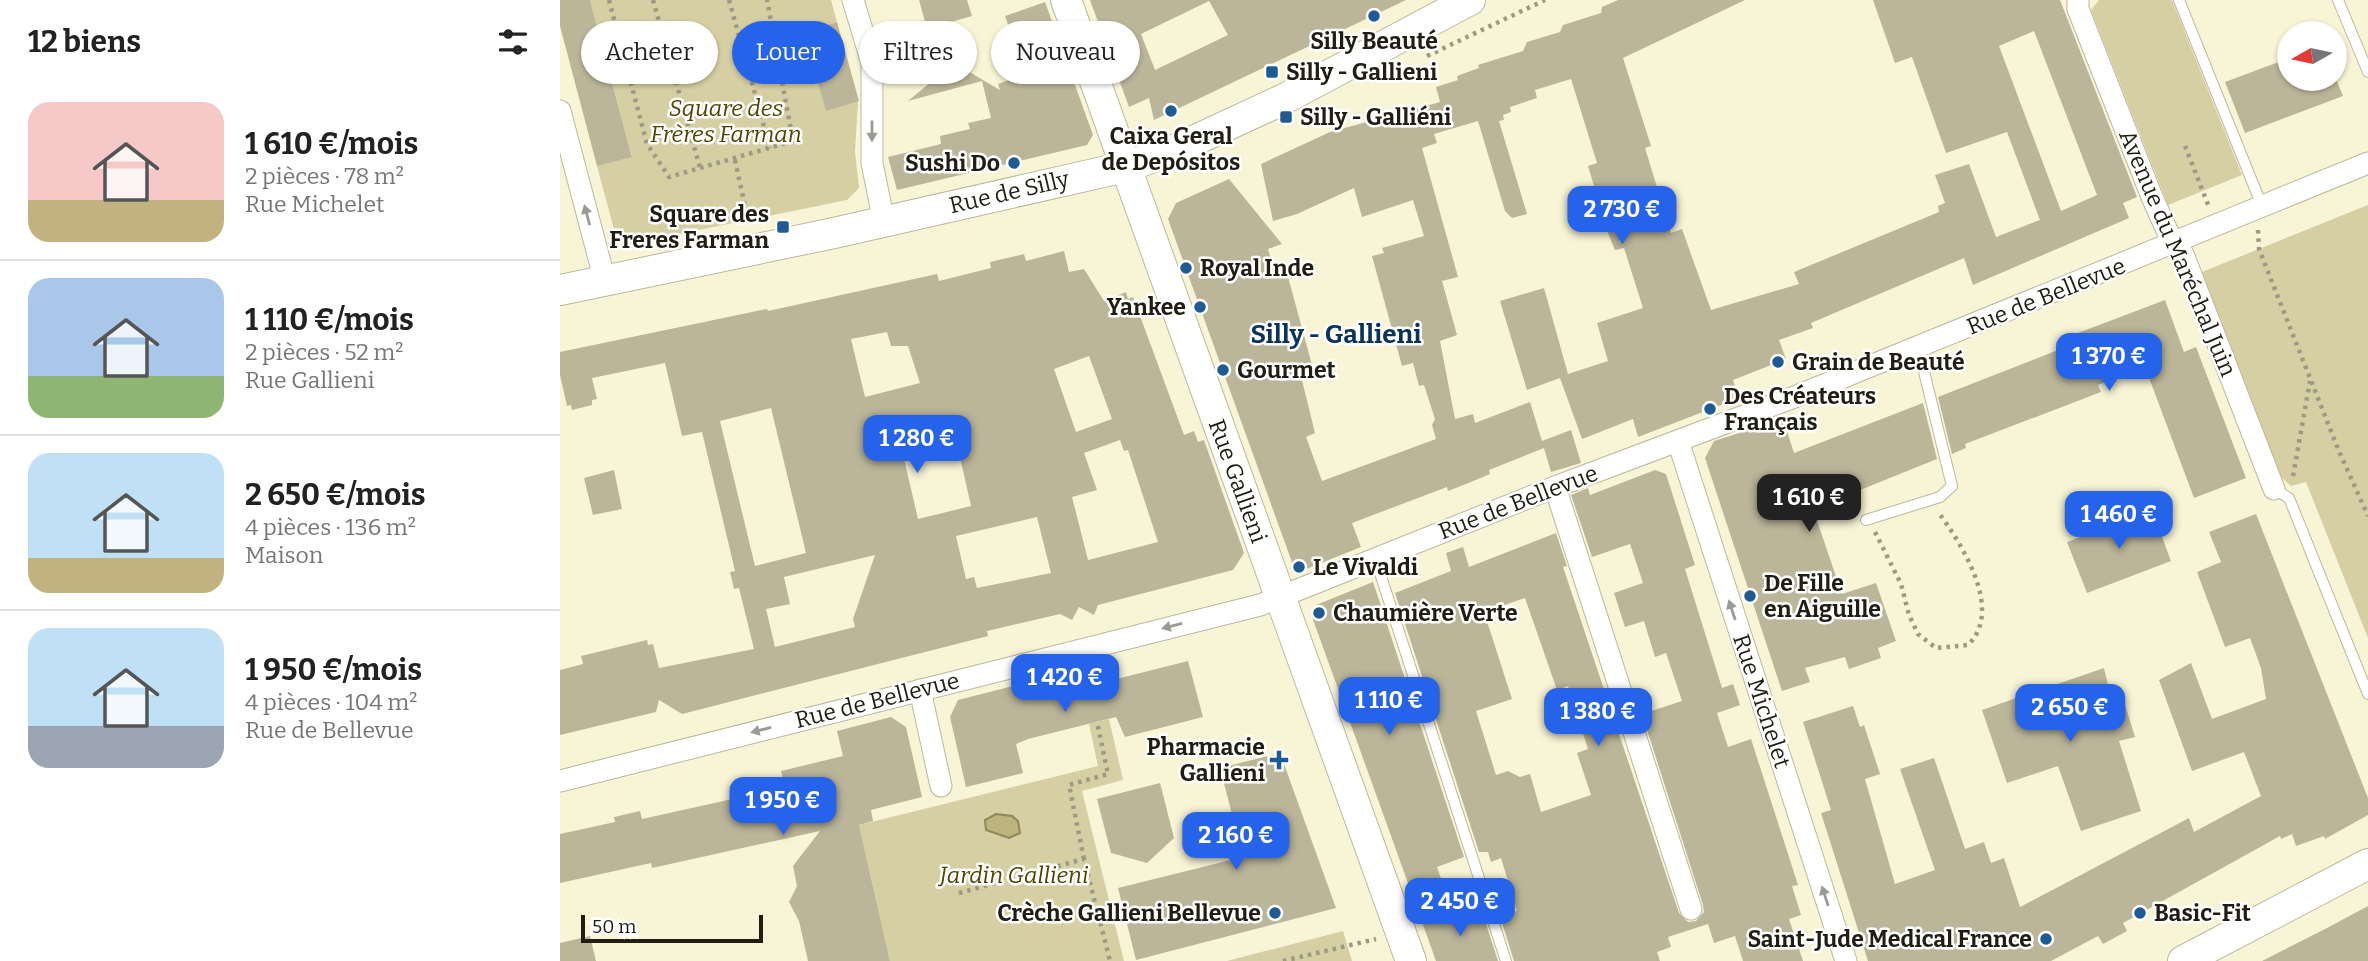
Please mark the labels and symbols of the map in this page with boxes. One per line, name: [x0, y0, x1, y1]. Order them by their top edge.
marker: Silly Beauté: [1366, 8, 1382, 24]
north arrow: [2277, 21, 2347, 91]
place label: Silly Beauté: [1310, 27, 1438, 55]
place label: Silly - Gallieni: [1286, 58, 1437, 86]
marker: Silly - Gallieni: [1264, 64, 1280, 80]
park label: Square des Frères Farman: [650, 94, 802, 148]
marker: Caixa Geral de Depósitos: [1163, 103, 1179, 119]
place label: Silly - Galliéni: [1300, 103, 1451, 131]
marker: Silly - Galliéni: [1278, 109, 1294, 125]
one-way arrow: [866, 121, 878, 143]
place label: Caixa Geral de Depósitos: [1102, 122, 1240, 176]
street label: Avenue du Maréchal Juin: [2113, 125, 2243, 381]
place label: Sushi Do: [905, 149, 1000, 177]
marker: Sushi Do: [1006, 155, 1022, 171]
street label: Rue de Silly: [946, 164, 1072, 219]
pin: 2 730 €: [1557, 187, 1687, 246]
place label: Square des Freres Farman: [609, 200, 769, 254]
one-way arrow: [581, 204, 592, 226]
marker: Square des Freres Farman: [775, 219, 791, 235]
street label: Rue de Bellevue: [1963, 251, 2129, 341]
place label: Royal Inde: [1200, 254, 1314, 282]
marker: Royal Inde: [1178, 260, 1194, 276]
place label: Yankee: [1107, 293, 1186, 321]
marker: Yankee: [1192, 299, 1208, 315]
district label: Silly - Gallieni: [1250, 319, 1422, 350]
pin: 1 370 €: [2044, 334, 2174, 393]
place label: Grain de Beauté: [1792, 348, 1965, 376]
marker: Grain de Beauté: [1770, 354, 1786, 370]
place label: Gourmet: [1237, 356, 1336, 384]
marker: Gourmet: [1215, 362, 1231, 378]
place label: Des Créateurs Français: [1724, 382, 1876, 436]
marker: Des Créateurs Français: [1702, 401, 1718, 417]
street label: Rue Gallieni: [1203, 415, 1273, 547]
pin: 1 280 €: [852, 416, 982, 475]
street label: Rue de Bellevue: [1434, 459, 1602, 545]
pin: 1 610 €: [1744, 475, 1874, 534]
pin: 1 460 €: [2054, 491, 2184, 551]
place label: Le Vivaldi: [1313, 553, 1418, 581]
marker: Le Vivaldi: [1291, 559, 1307, 575]
place label: De Fille en Aiguille: [1764, 569, 1881, 623]
marker: De Fille en Aiguille: [1742, 588, 1758, 604]
place label: Chaumière Verte: [1333, 599, 1518, 627]
one-way arrow: [1727, 599, 1737, 620]
marker: Chaumière Verte: [1311, 605, 1327, 621]
one-way arrow: [1161, 621, 1183, 632]
street label: Rue Michelet: [1727, 630, 1797, 772]
pin: 1 420 €: [1000, 654, 1130, 714]
street label: Rue de Bellevue: [792, 666, 962, 734]
pin: 1 110 €: [1324, 678, 1454, 737]
pin: 2 650 €: [2005, 684, 2135, 744]
pin: 1 380 €: [1533, 688, 1663, 748]
one-way arrow: [750, 725, 772, 736]
place label: Pharmacie Gallieni: [1147, 733, 1265, 787]
marker: Pharmacie Gallieni: [1271, 752, 1287, 768]
pin: 1 950 €: [718, 778, 848, 837]
pin: 2 160 €: [1171, 812, 1301, 872]
park label: Jardin Gallieni: [937, 861, 1089, 889]
pin: 2 450 €: [1395, 878, 1525, 938]
one-way arrow: [1819, 885, 1830, 906]
place label: Crèche Gallieni Bellevue: [997, 899, 1261, 927]
place label: Basic-Fit: [2154, 899, 2251, 927]
marker: Crèche Gallieni Bellevue: [1267, 905, 1283, 921]
marker: Basic-Fit: [2132, 905, 2148, 921]
scale bar: [581, 912, 763, 944]
place label: Saint-Jude Medical France: [1747, 925, 2032, 953]
marker: Saint-Jude Medical France: [2038, 931, 2054, 947]

